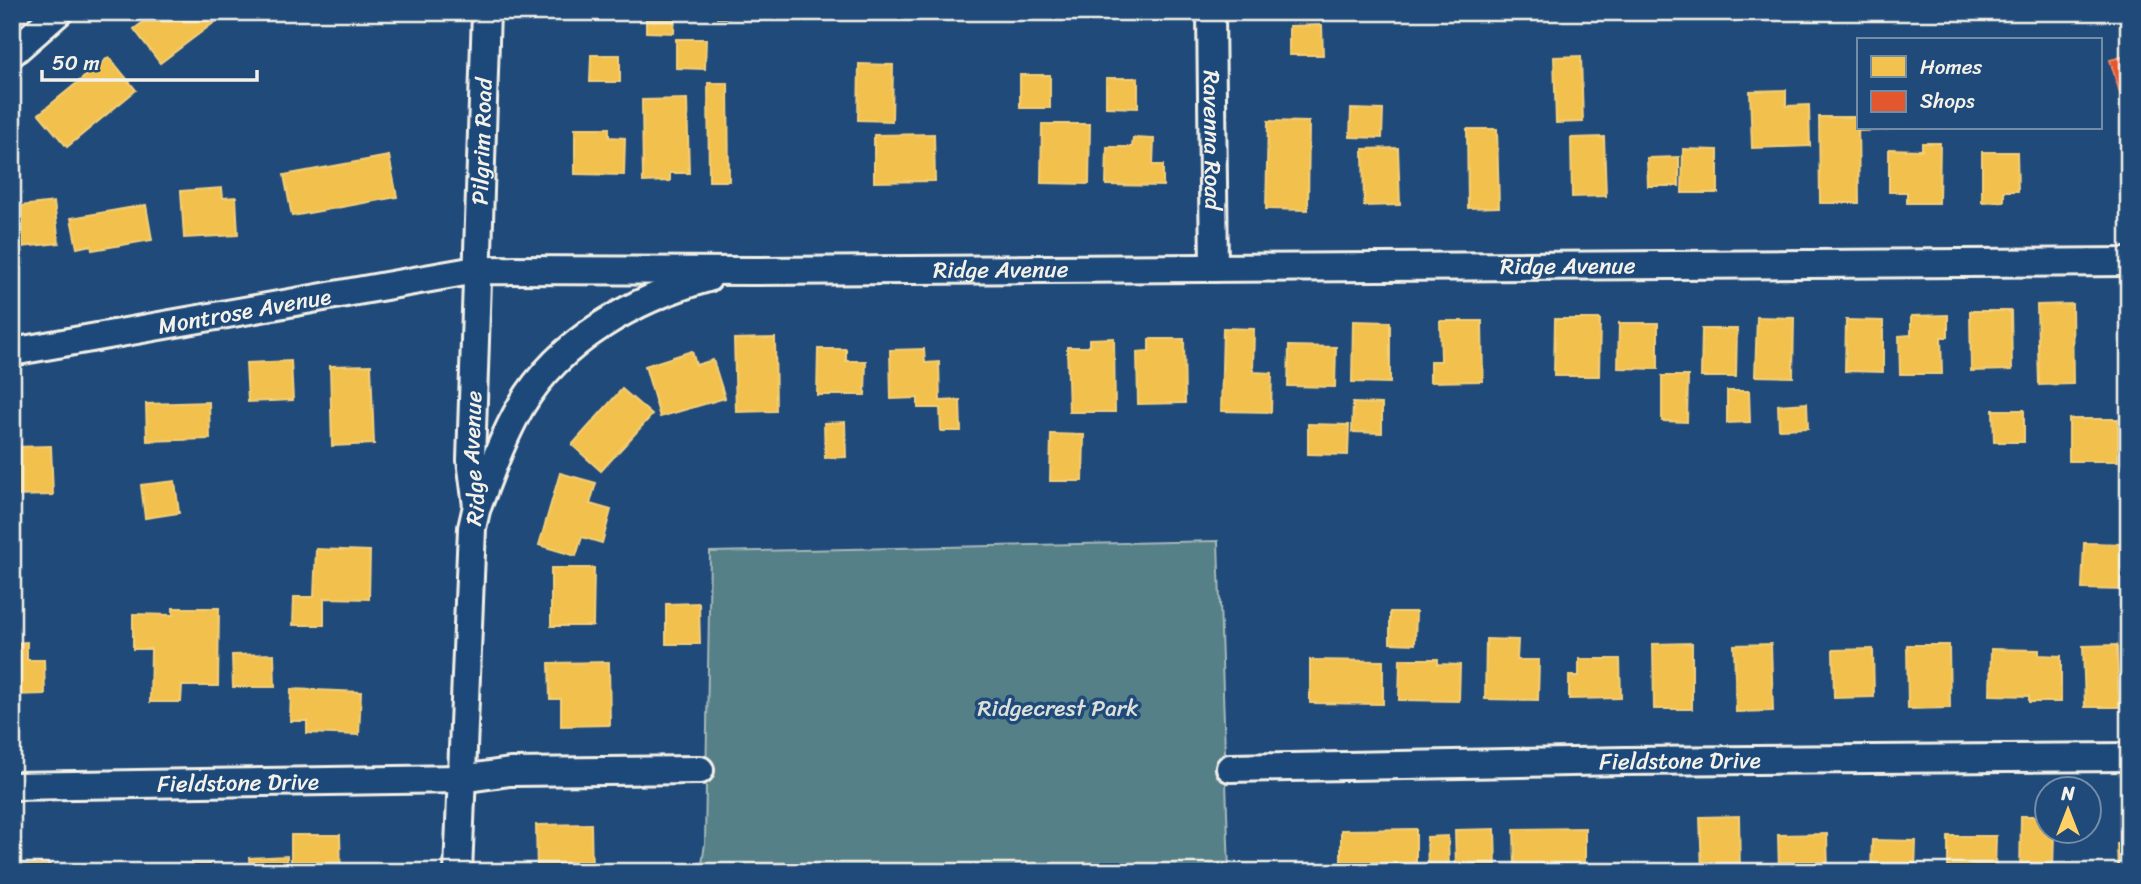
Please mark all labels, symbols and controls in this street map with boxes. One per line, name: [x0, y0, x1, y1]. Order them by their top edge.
scale bar: [42, 38, 257, 82]
legend: [1857, 38, 2102, 130]
text: 50 m: [52, 44, 100, 82]
text: Homes: [1920, 48, 1982, 86]
street label: Ravenna Road: [1191, 70, 1233, 212]
street label: Pilgrim Road: [460, 75, 505, 206]
text: Shops: [1920, 82, 1975, 120]
street label: Ridge Avenue: [1500, 245, 1636, 287]
street label: Ridge Avenue: [933, 249, 1069, 291]
street label: Montrose Avenue: [155, 276, 334, 347]
street label: Ridge Avenue: [451, 390, 498, 530]
park label: Ridgecrest Park: [978, 688, 1138, 729]
street label: Fieldstone Drive: [1599, 740, 1761, 782]
street label: Fieldstone Drive: [157, 761, 319, 805]
north arrow: [2032, 776, 2102, 846]
text: N: [2060, 777, 2075, 810]

